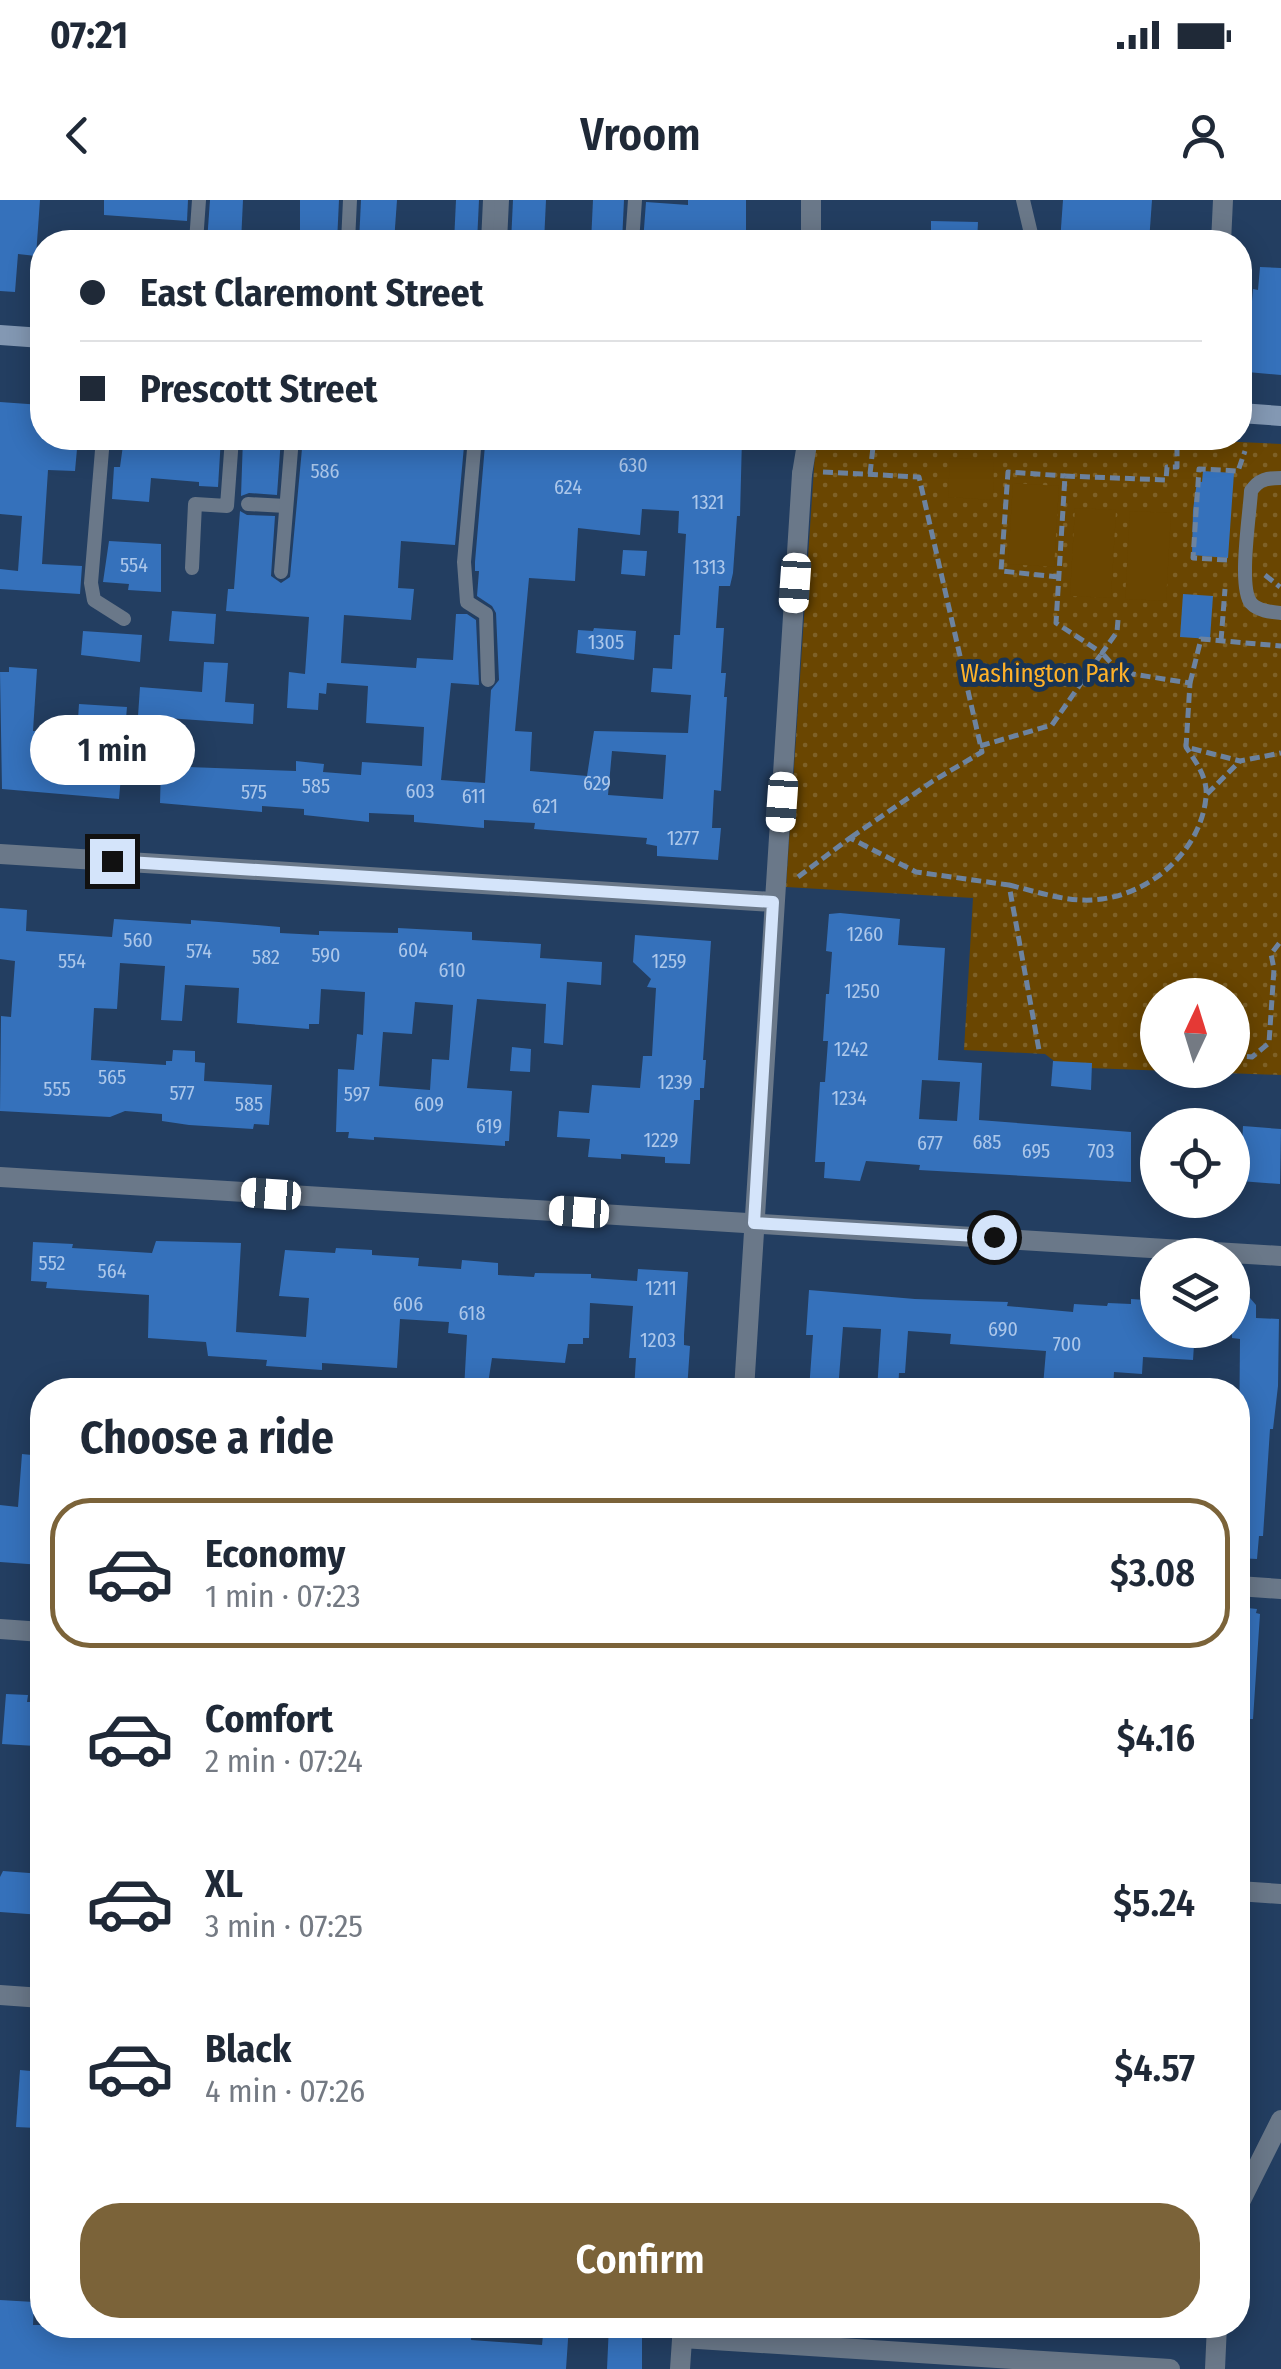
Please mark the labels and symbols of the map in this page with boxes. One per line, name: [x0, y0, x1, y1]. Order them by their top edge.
house number: 630: [618, 453, 648, 477]
house number: 586: [310, 459, 340, 483]
house number: 624: [554, 475, 582, 499]
house number: 1321: [692, 490, 724, 514]
car: [778, 552, 812, 614]
house number: 554: [120, 553, 148, 577]
house number: 1313: [692, 555, 726, 579]
house number: 1305: [588, 630, 624, 654]
park label: Washington Park: [960, 659, 1130, 689]
callout: 1 min: [29, 716, 194, 786]
house number: 629: [583, 771, 611, 795]
car: [765, 771, 799, 833]
house number: 585: [302, 774, 330, 798]
house number: 603: [405, 779, 435, 803]
house number: 575: [241, 780, 267, 804]
house number: 611: [462, 784, 486, 808]
house number: 621: [532, 794, 558, 818]
house number: 1277: [667, 826, 699, 850]
route end: [90, 839, 135, 884]
house number: 1260: [847, 922, 883, 946]
house number: 560: [123, 928, 153, 952]
house number: 604: [398, 938, 428, 962]
house number: 574: [186, 939, 212, 963]
house number: 590: [311, 943, 341, 967]
house number: 582: [252, 945, 280, 969]
house number: 554: [58, 949, 86, 973]
house number: 1259: [651, 949, 687, 973]
house number: 610: [438, 958, 466, 982]
north arrow: [1140, 978, 1250, 1088]
house number: 1250: [844, 979, 880, 1003]
house number: 1242: [834, 1037, 868, 1061]
house number: 565: [98, 1065, 126, 1089]
house number: 1239: [657, 1070, 693, 1094]
house number: 555: [43, 1077, 71, 1101]
house number: 577: [169, 1081, 195, 1105]
house number: 597: [344, 1082, 370, 1106]
house number: 1234: [831, 1086, 867, 1110]
house number: 585: [235, 1092, 263, 1116]
house number: 609: [414, 1092, 444, 1116]
house number: 619: [476, 1114, 502, 1138]
house number: 1229: [643, 1128, 679, 1152]
house number: 685: [972, 1130, 1002, 1154]
house number: 677: [917, 1131, 943, 1155]
house number: 695: [1022, 1139, 1050, 1163]
house number: 703: [1087, 1139, 1115, 1163]
car: [240, 1177, 302, 1211]
car: [548, 1195, 610, 1229]
route start: [972, 1215, 1017, 1260]
house number: 552: [39, 1251, 66, 1275]
house number: 564: [98, 1259, 127, 1283]
house number: 1211: [645, 1276, 677, 1300]
house number: 606: [393, 1292, 423, 1316]
house number: 618: [459, 1301, 485, 1325]
house number: 690: [988, 1317, 1018, 1341]
house number: 1203: [640, 1328, 676, 1352]
house number: 700: [1053, 1332, 1081, 1356]

